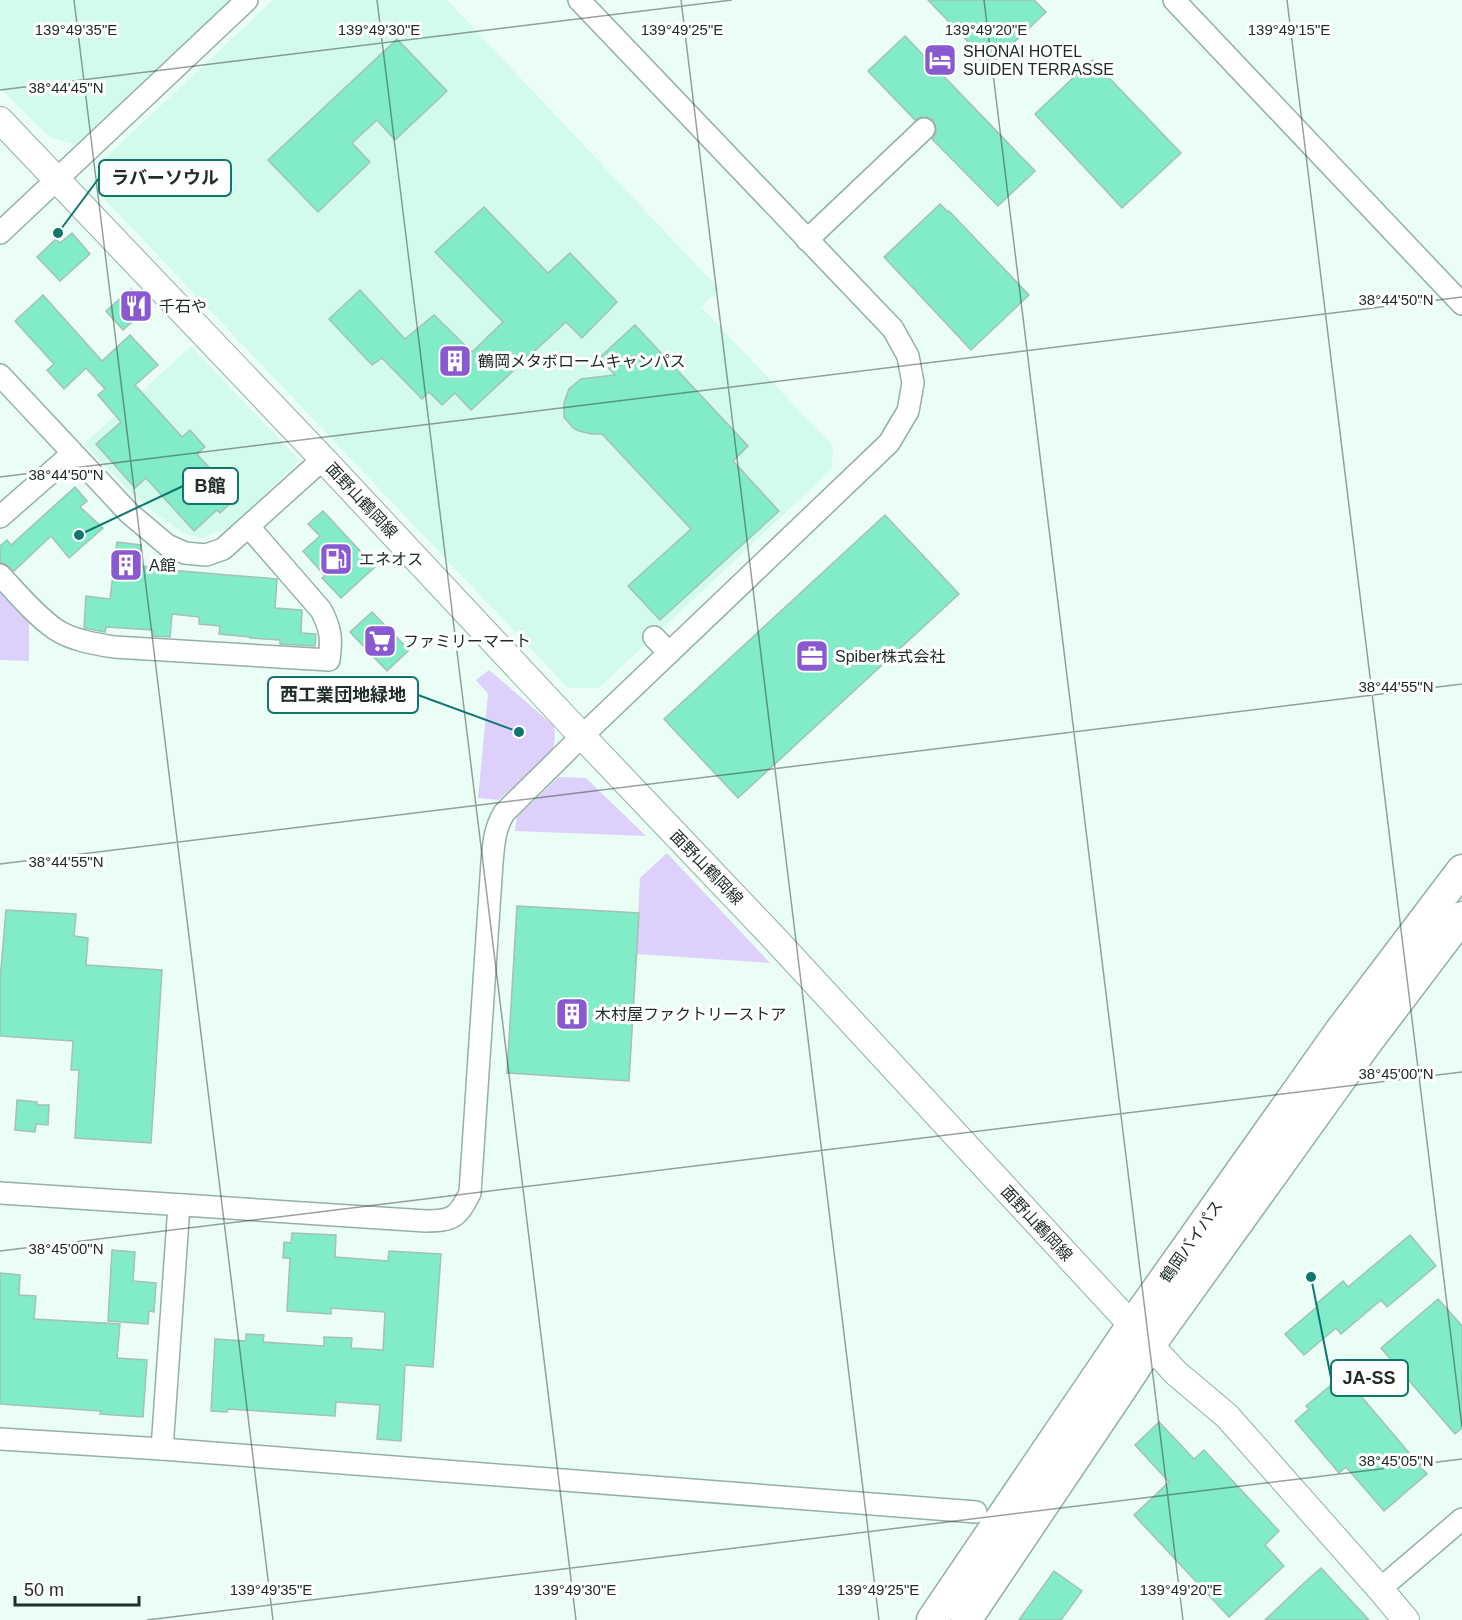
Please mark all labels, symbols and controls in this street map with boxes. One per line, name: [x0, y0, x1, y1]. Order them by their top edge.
text: 139°49'35"E: [35, 21, 117, 38]
text: 139°49'30"E: [338, 21, 420, 38]
text: 139°49'25"E: [641, 21, 723, 38]
text: 139°49'20"E: [945, 21, 1027, 38]
text: 139°49'15"E: [1248, 21, 1330, 38]
hotel icon: SHONAI HOTEL SUIDEN TERRASSE: [922, 42, 958, 78]
place label: SHONAI HOTEL SUIDEN TERRASSE: [963, 43, 1114, 78]
text: 38°44'45"N: [28, 79, 104, 96]
callout: ラバーソウル: [99, 160, 231, 196]
text: ラバーソウル: [111, 168, 219, 188]
restaurant icon: 千石や: [118, 288, 154, 324]
text: 38°44'50"N: [1358, 291, 1434, 308]
place label: 千石や: [159, 298, 207, 315]
building icon: 鶴岡メタボロームキャンパス: [437, 343, 473, 379]
place label: 鶴岡メタボロームキャンパス: [478, 353, 686, 370]
street label: 面野山鶴岡線: [323, 459, 401, 541]
text: 38°44'50"N: [28, 466, 104, 483]
callout: B館: [183, 468, 238, 504]
text: B館: [195, 476, 226, 496]
fuel station icon: エネオス: [318, 541, 354, 577]
building icon: A館: [108, 547, 144, 583]
place label: エネオス: [359, 551, 423, 568]
place label: A館: [149, 557, 176, 574]
supermarket icon: ファミリーマート: [362, 623, 398, 659]
place label: ファミリーマート: [403, 633, 531, 650]
office icon: Spiber株式会社: [794, 638, 830, 674]
place label: Spiber株式会社: [835, 648, 945, 665]
callout: 西工業団地緑地: [268, 677, 418, 713]
text: 38°44'55"N: [1358, 678, 1434, 695]
text: 西工業団地緑地: [280, 685, 406, 705]
street label: 面野山鶴岡線: [667, 827, 746, 908]
text: 38°44'55"N: [28, 853, 104, 870]
building icon: 木村屋ファクトリーストア: [554, 996, 590, 1032]
place label: 木村屋ファクトリーストア: [595, 1006, 786, 1023]
text: 38°45'00"N: [1358, 1065, 1434, 1082]
street label: 面野山鶴岡線: [998, 1182, 1076, 1264]
street label: 鶴岡バイパス: [1157, 1197, 1226, 1285]
text: 38°45'00"N: [28, 1240, 104, 1257]
callout: JA-SS: [1331, 1360, 1408, 1396]
text: JA-SS: [1342, 1368, 1396, 1388]
text: 38°45'05"N: [1358, 1452, 1434, 1469]
scale bar: [15, 1569, 140, 1607]
text: 50 m: [24, 1580, 64, 1600]
text: 139°49'35"E: [230, 1581, 312, 1598]
text: 139°49'30"E: [534, 1581, 616, 1598]
text: 139°49'25"E: [837, 1581, 919, 1598]
text: 139°49'20"E: [1140, 1581, 1222, 1598]

